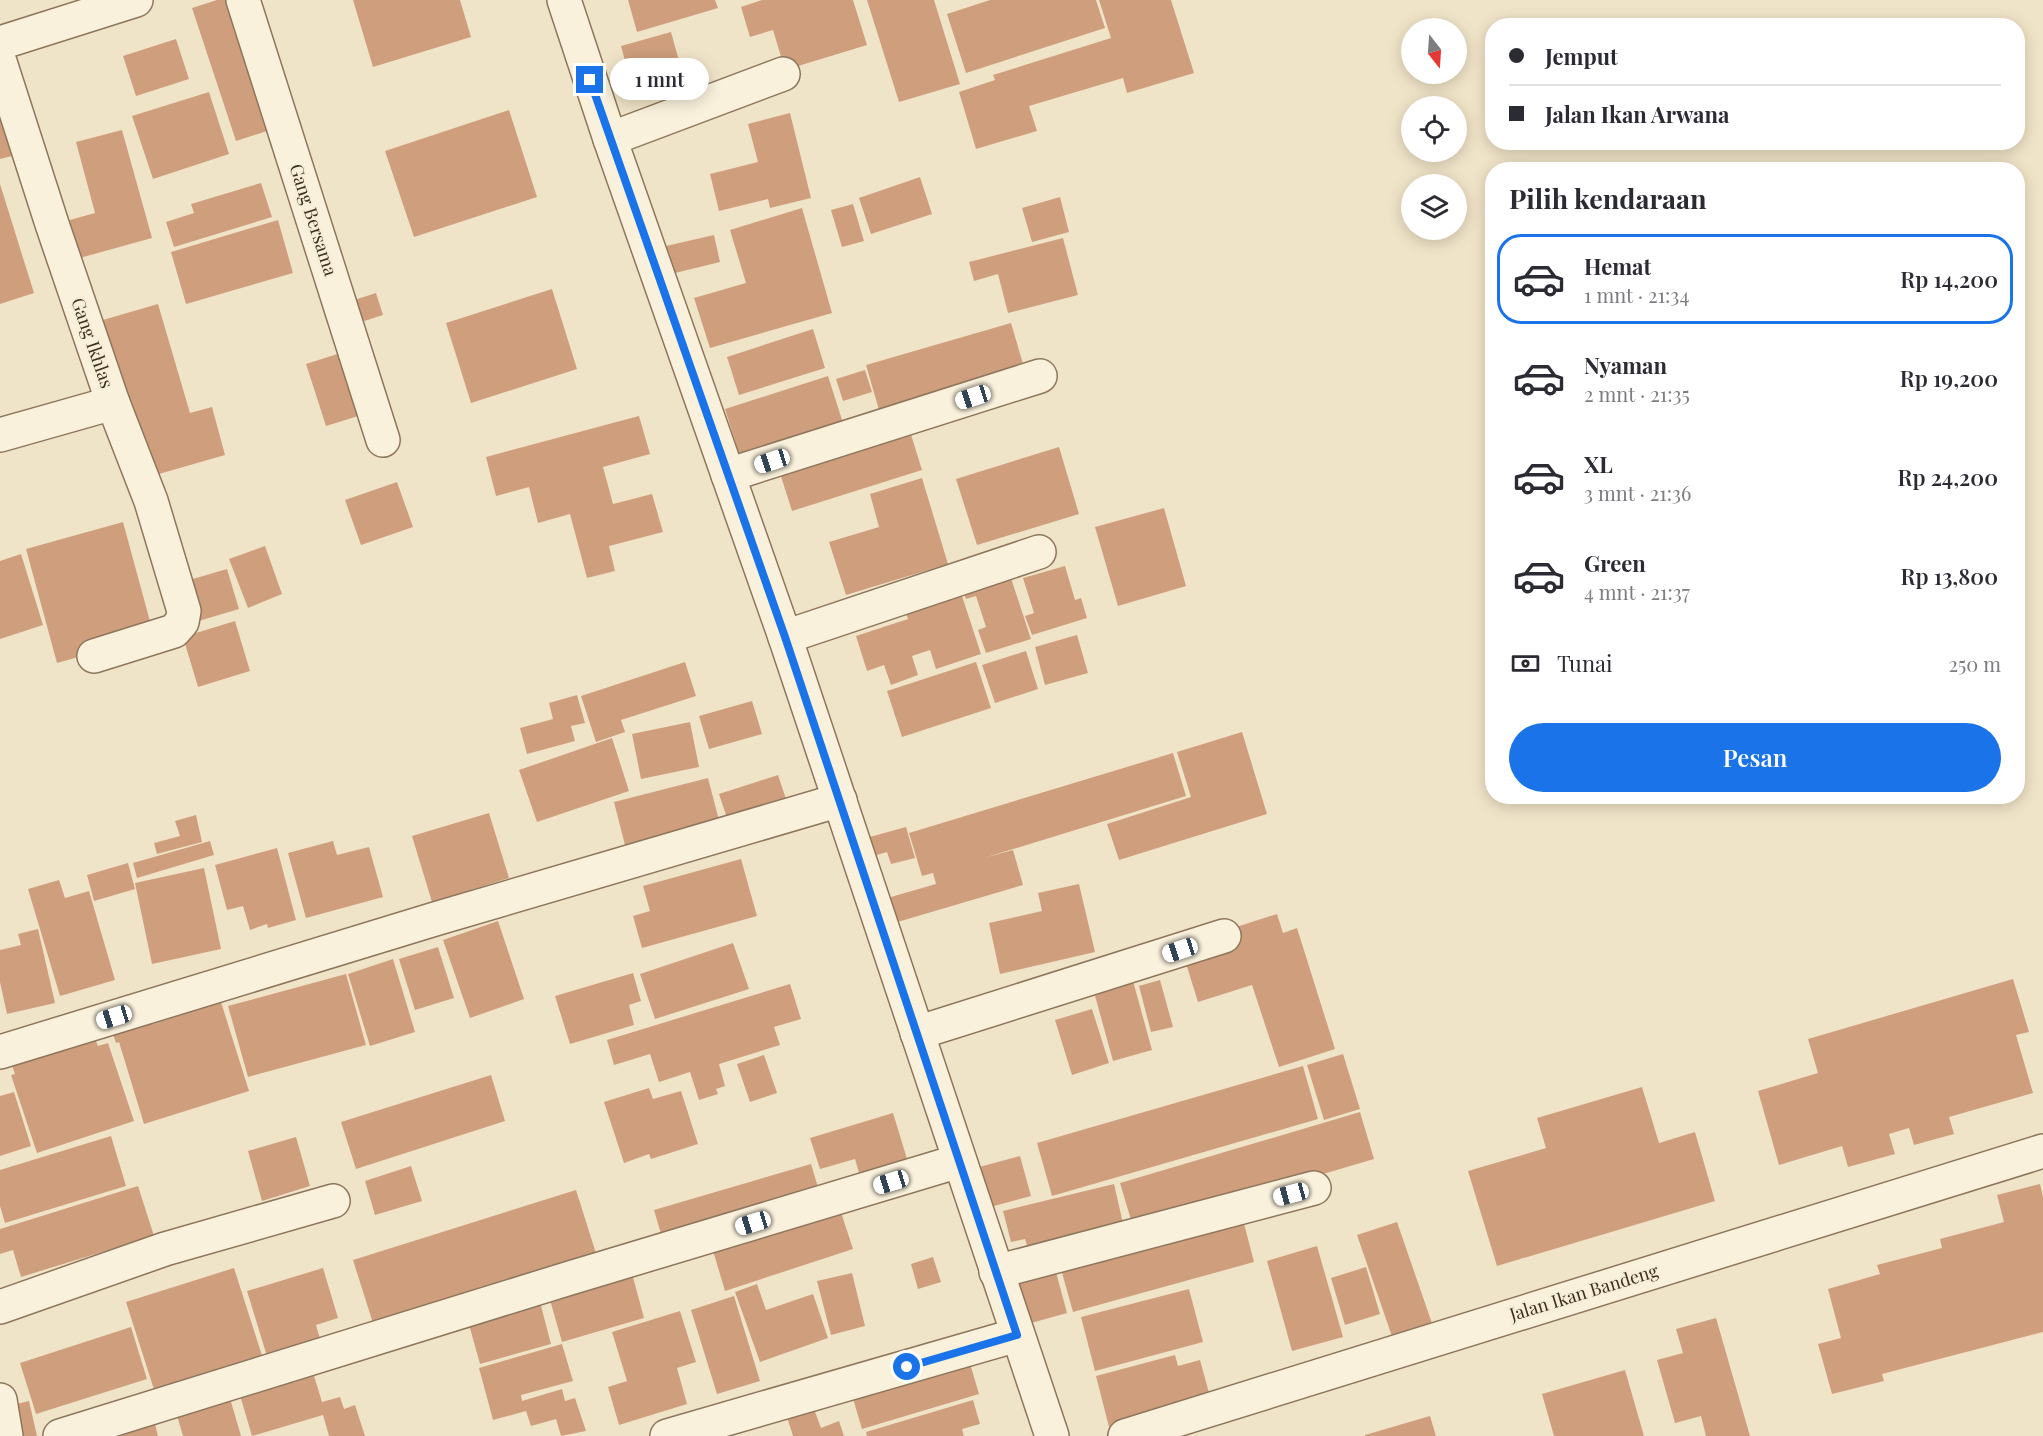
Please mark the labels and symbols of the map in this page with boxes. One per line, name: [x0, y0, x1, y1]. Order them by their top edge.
north arrow: [1401, 18, 1467, 84]
callout: 1 mnt: [611, 59, 710, 101]
route end: [576, 66, 603, 93]
street label: Gang Bersama: [285, 161, 343, 279]
street label: Gang Ikhlas: [66, 294, 120, 391]
car: [953, 383, 993, 411]
car: [752, 447, 792, 475]
car: [1160, 936, 1200, 964]
car: [94, 1003, 134, 1031]
car: [871, 1168, 911, 1196]
car: [1271, 1181, 1311, 1207]
car: [733, 1209, 773, 1237]
street label: Jalan Ikan Bandeng: [1505, 1258, 1661, 1326]
route start: [893, 1353, 920, 1380]

